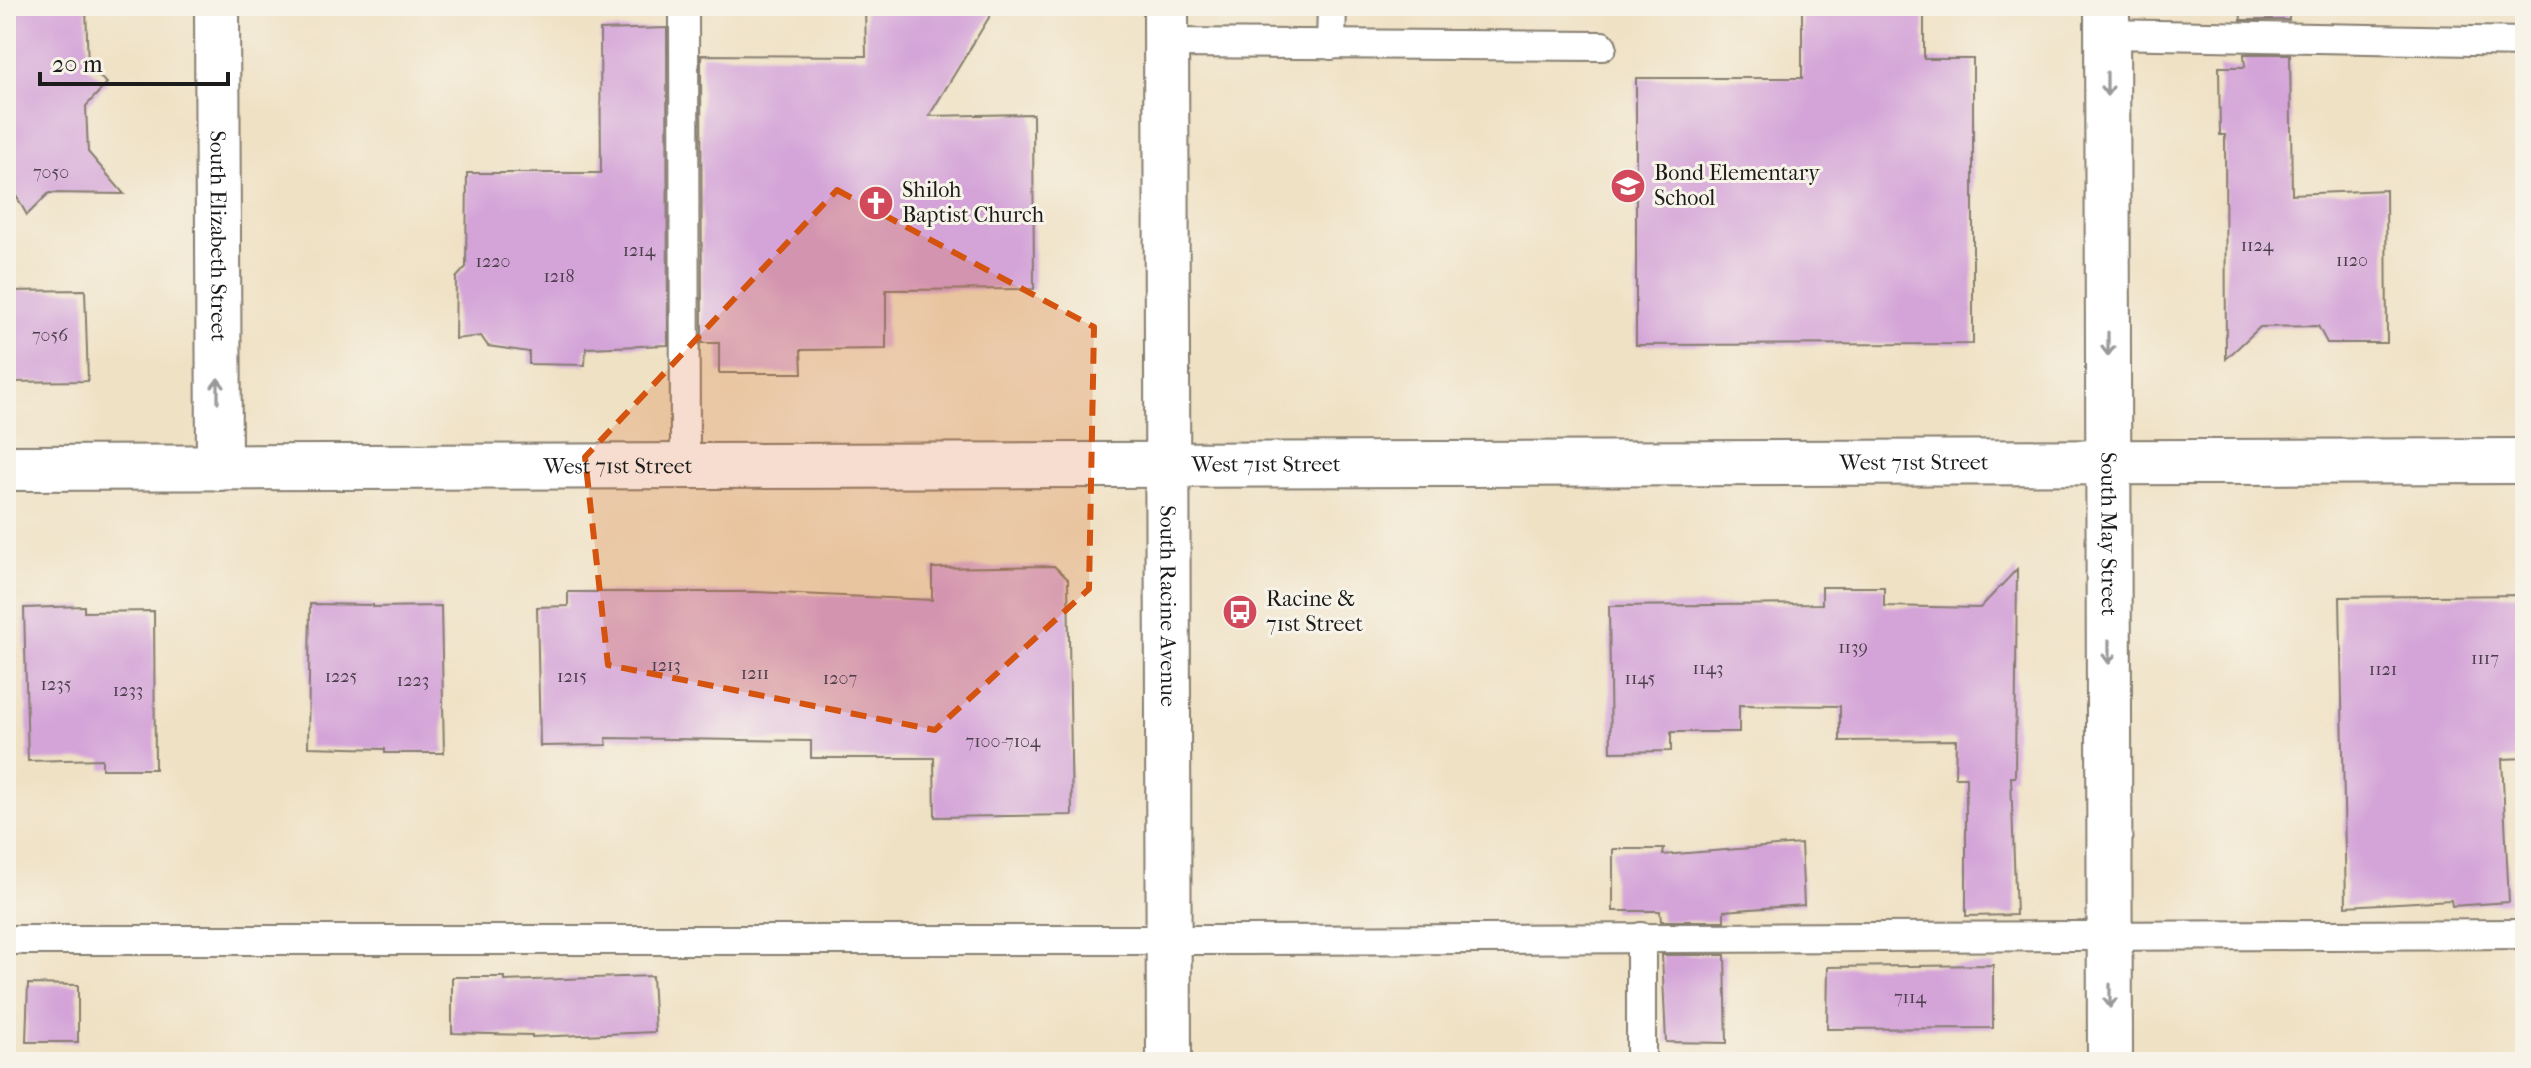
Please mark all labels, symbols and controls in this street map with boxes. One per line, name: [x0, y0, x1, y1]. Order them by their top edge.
scale bar: [40, 36, 228, 86]
text: 20 m: [52, 50, 103, 78]
one-way arrow: [2100, 70, 2115, 97]
street label: South Elizabeth Street: [205, 130, 231, 342]
place label: Bond Elementary School: [1654, 160, 1821, 211]
house number: 7050: [33, 162, 69, 183]
school or university icon: Bond Elementary School: [1609, 167, 1647, 205]
place label: Shiloh Baptist Church: [902, 177, 1045, 228]
church icon: Shiloh Baptist Church: [857, 184, 895, 222]
house number: 1124: [2241, 235, 2274, 256]
house number: 1214: [623, 240, 656, 261]
house number: 1120: [2336, 250, 2368, 271]
house number: 1220: [476, 251, 510, 272]
house number: 1218: [543, 266, 575, 287]
house number: 7056: [32, 325, 68, 346]
one-way arrow: [2100, 330, 2116, 357]
one-way arrow: [210, 377, 226, 404]
street label: West 71st Street: [1838, 449, 1989, 476]
street label: West 71st Street: [1190, 451, 1341, 478]
street label: South May Street: [2095, 452, 2122, 616]
street label: West 71st Street: [542, 453, 693, 480]
street label: South Racine Avenue: [1154, 505, 1181, 707]
place label: Racine & 71st Street: [1266, 586, 1363, 637]
bus stop icon: Racine & 71st Street: [1221, 593, 1259, 631]
house number: 1139: [1838, 637, 1868, 658]
one-way arrow: [2101, 638, 2117, 665]
house number: 1117: [2471, 648, 2499, 669]
house number: 1213: [651, 655, 681, 676]
house number: 1143: [1693, 658, 1723, 679]
house number: 1121: [2369, 659, 2397, 680]
house number: 1211: [741, 663, 769, 684]
house number: 1225: [325, 666, 358, 687]
house number: 1215: [557, 666, 587, 687]
house number: 1207: [823, 668, 857, 689]
house number: 1145: [1625, 668, 1656, 689]
house number: 1223: [397, 670, 429, 691]
house number: 1235: [41, 674, 72, 695]
house number: 1233: [113, 680, 143, 701]
house number: 7100-7104: [966, 731, 1041, 752]
one-way arrow: [2102, 982, 2118, 1009]
house number: 7114: [1894, 987, 1926, 1008]

